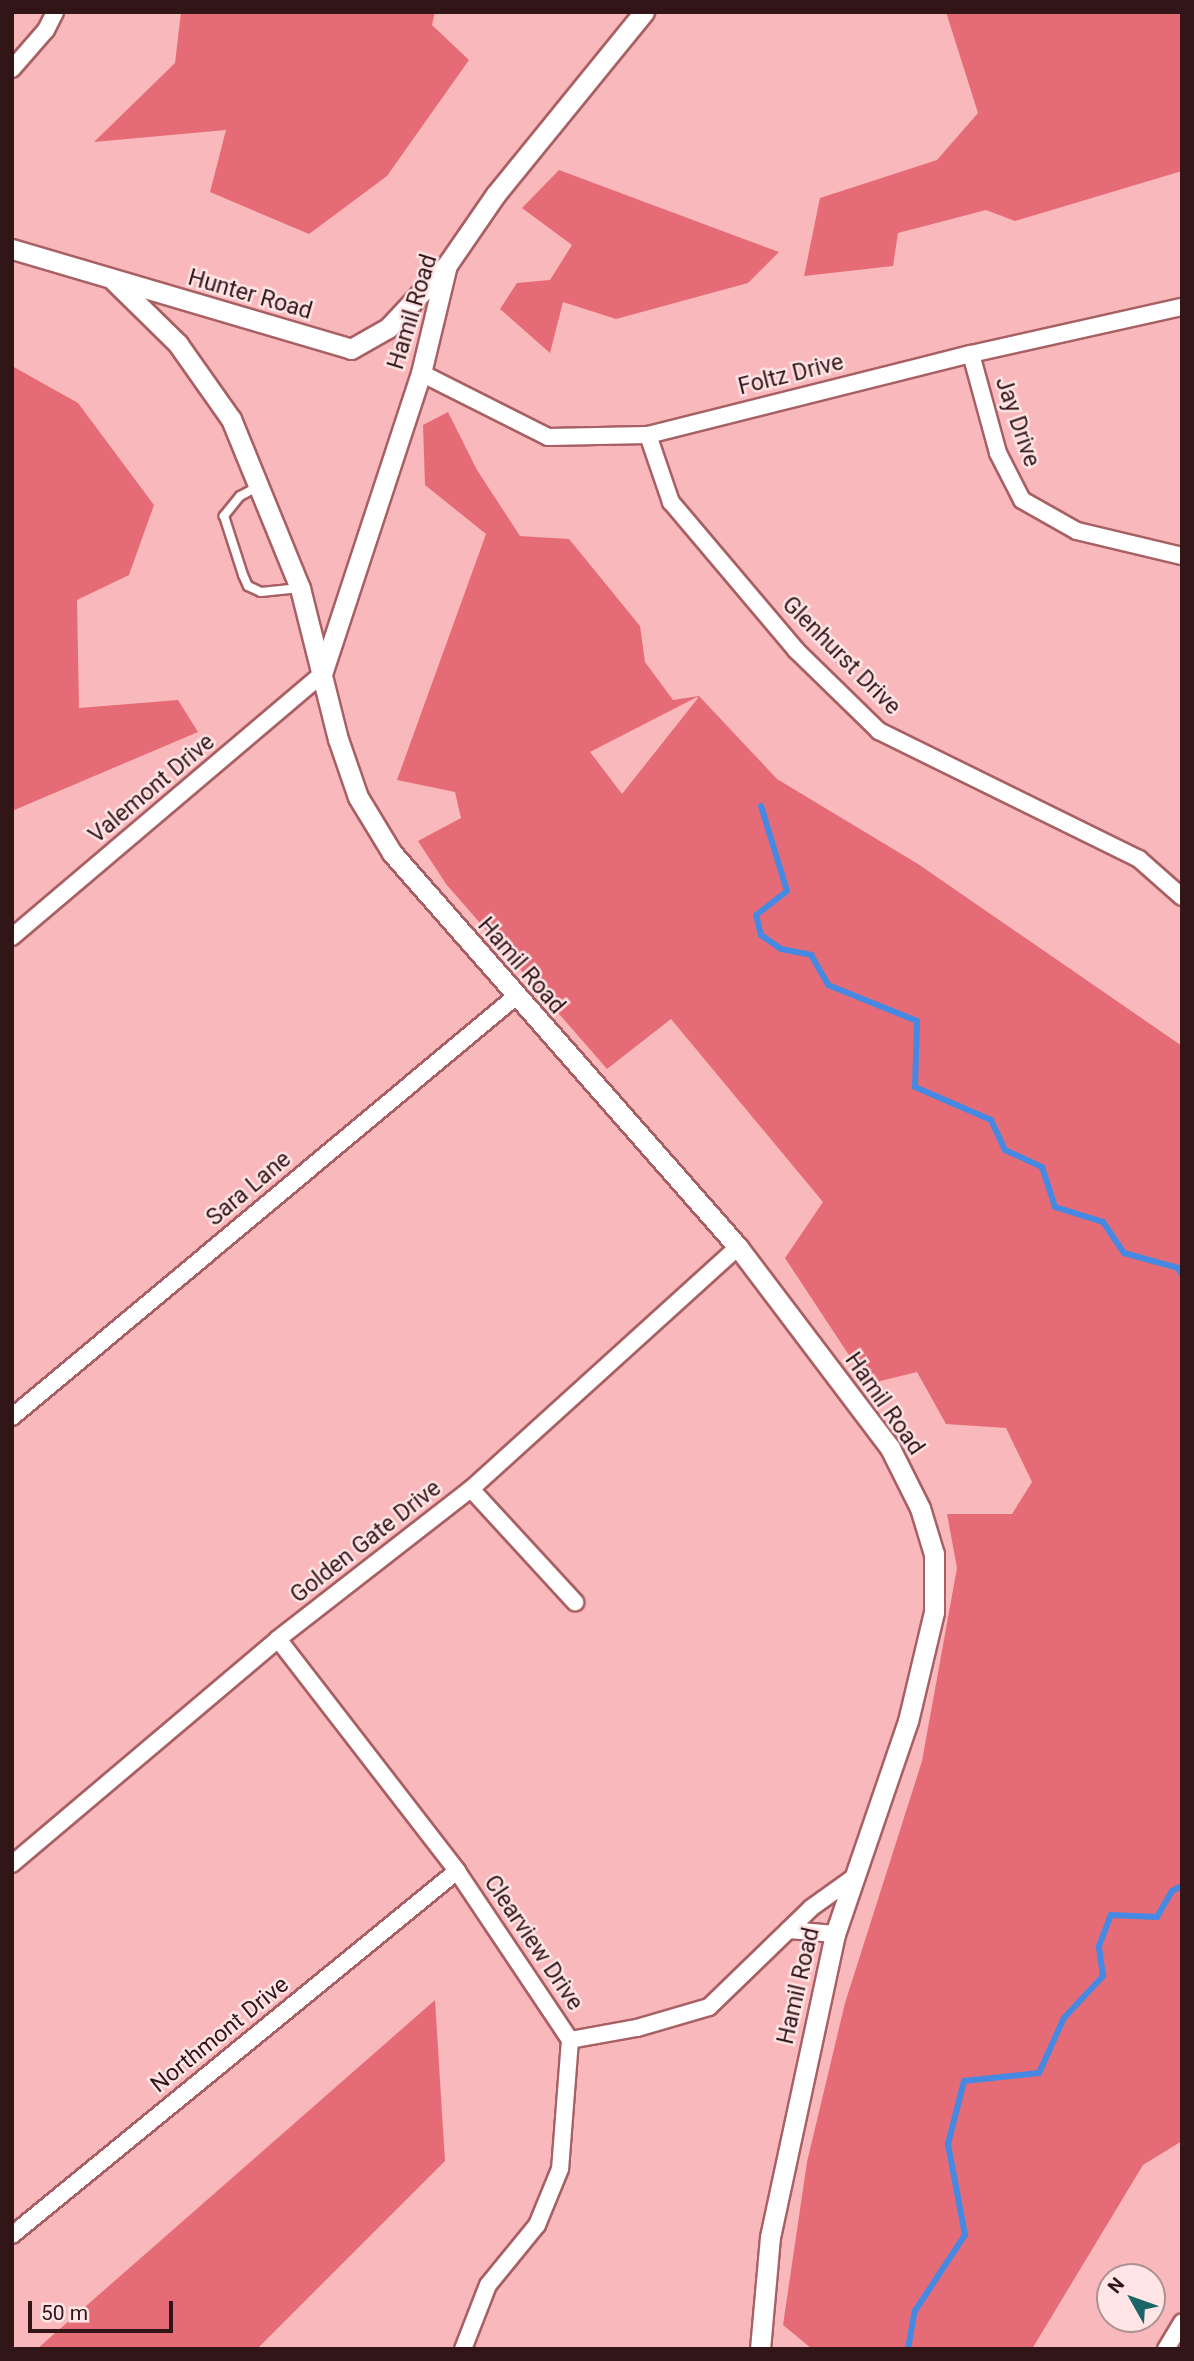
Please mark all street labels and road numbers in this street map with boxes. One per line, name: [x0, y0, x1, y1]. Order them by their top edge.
street label: Hamil Road: [382, 251, 444, 373]
street label: Hunter Road: [185, 264, 315, 326]
street label: Foltz Drive: [736, 349, 846, 401]
street label: Jay Drive: [989, 373, 1045, 471]
street label: Glenhurst Drive: [776, 591, 906, 721]
street label: Valemont Drive: [84, 729, 220, 849]
street label: Hamil Road: [472, 912, 570, 1020]
street label: Sara Lane: [201, 1146, 297, 1232]
street label: Hamil Road: [839, 1347, 929, 1461]
street label: Golden Gate Drive: [285, 1475, 447, 1609]
street label: Clearview Drive: [478, 1870, 588, 2016]
street label: Hamil Road: [772, 1925, 826, 2047]
street label: Northmont Drive: [146, 1971, 294, 2099]

